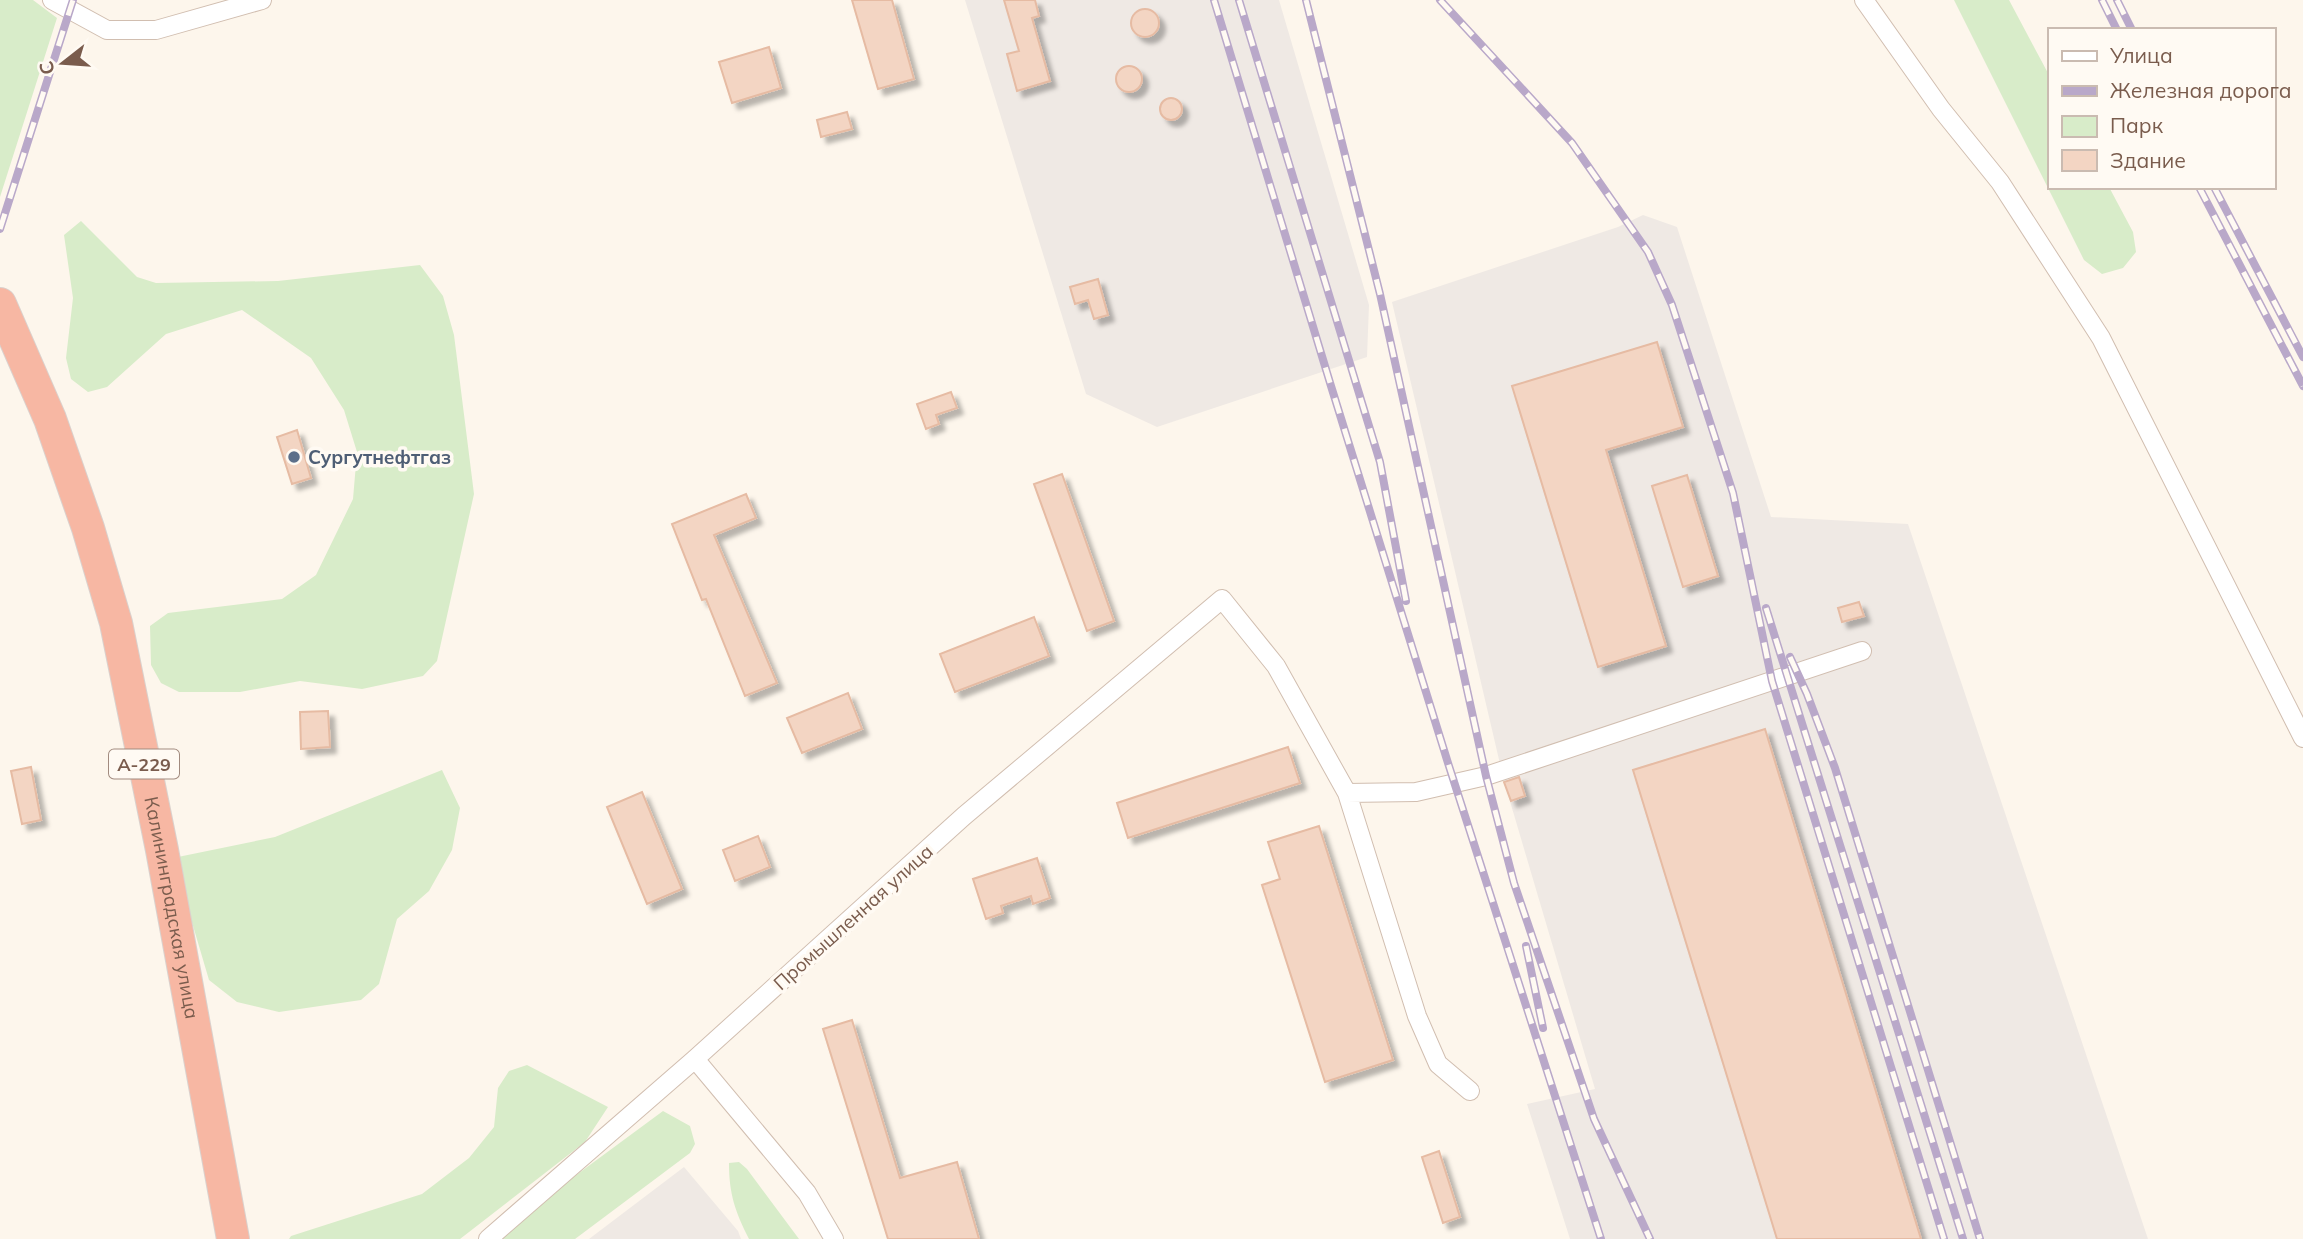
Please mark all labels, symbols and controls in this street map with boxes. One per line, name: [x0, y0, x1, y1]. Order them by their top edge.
north arrow: [28, 28, 98, 98]
legend: [2048, 28, 2275, 189]
text: Улица: [2109, 42, 2173, 68]
text: С: [33, 58, 60, 78]
text: Железная дорога: [2110, 77, 2292, 103]
text: Парк: [2110, 112, 2164, 138]
text: Здание: [2110, 147, 2186, 173]
place label: Сургутнефтгаз: [308, 445, 451, 469]
marker: Сургутнефтгаз: [286, 449, 302, 465]
road number: А-229: [109, 750, 179, 778]
street label: Калининградская улица: [139, 794, 205, 1021]
street label: Промышленная улица: [768, 839, 938, 995]

